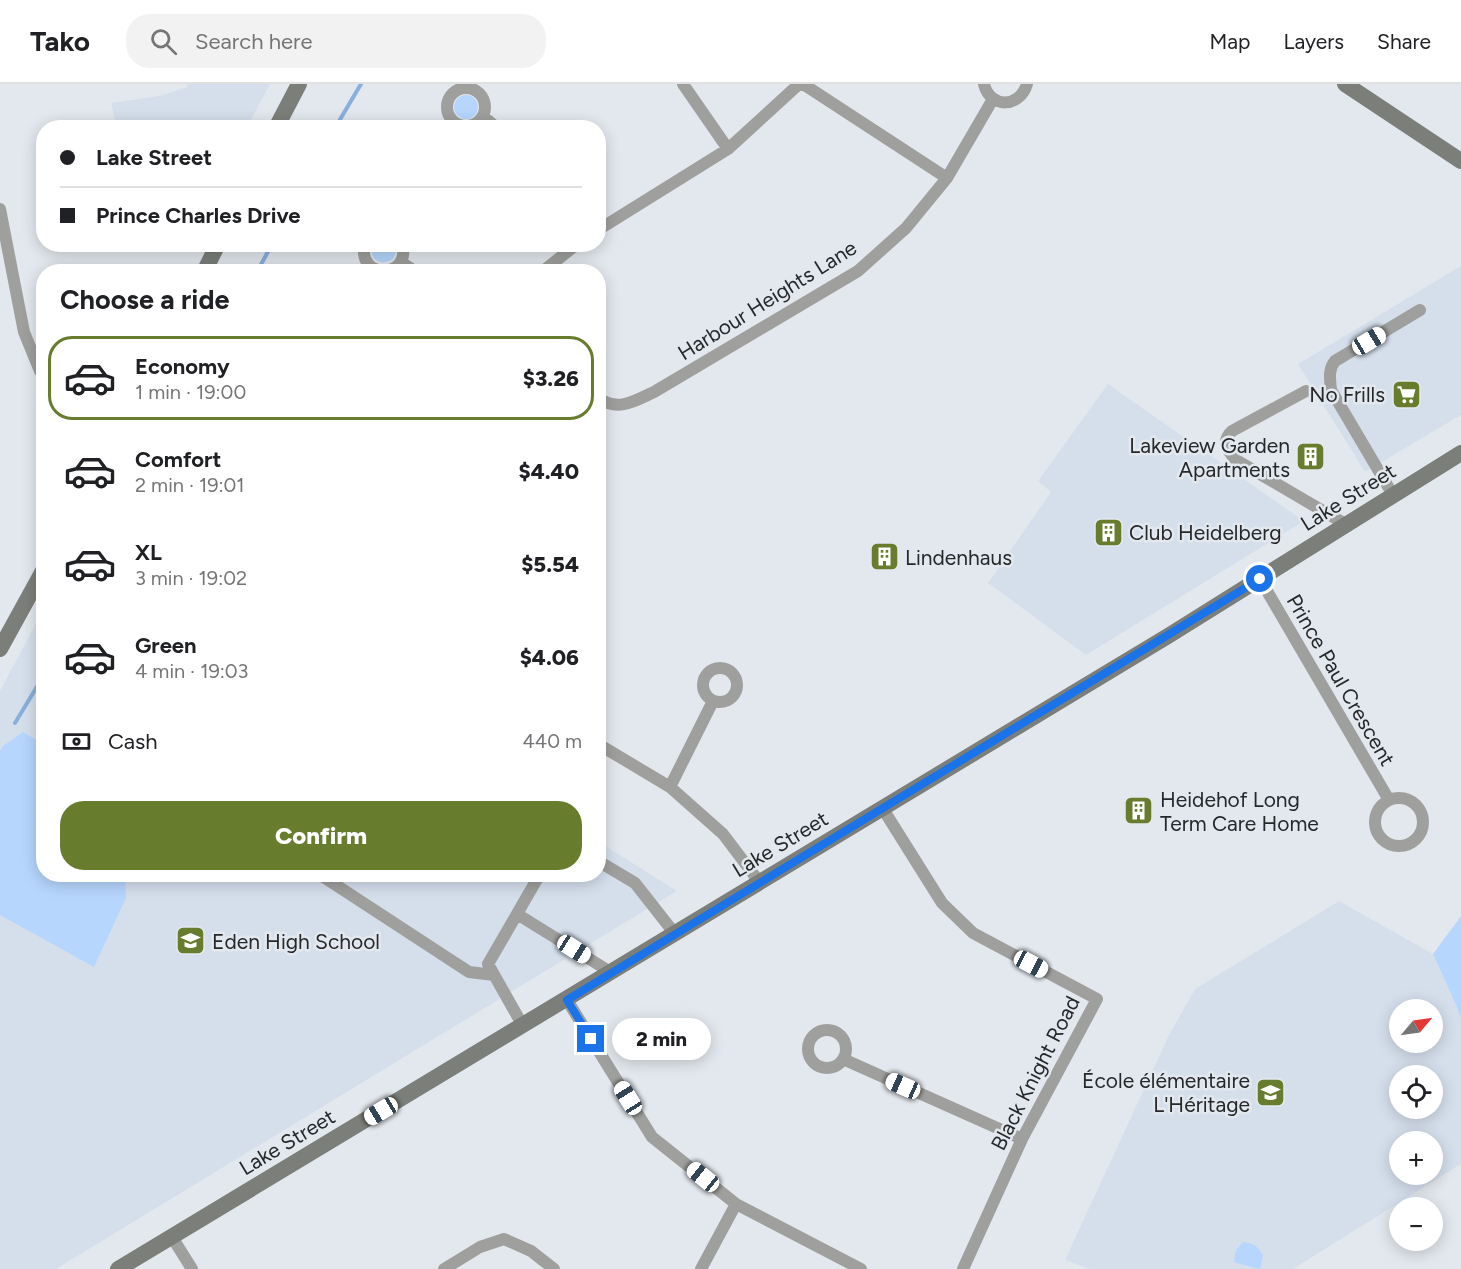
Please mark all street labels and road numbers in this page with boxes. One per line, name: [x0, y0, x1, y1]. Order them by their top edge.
street label: Harbour Heights Lane: [673, 235, 861, 365]
street label: Lake Street: [1296, 458, 1400, 536]
street label: Prince Paul Crescent: [1282, 590, 1400, 770]
street label: Lake Street: [728, 806, 832, 882]
street label: Black Knight Road: [985, 992, 1085, 1154]
street label: Lake Street: [235, 1104, 339, 1180]

